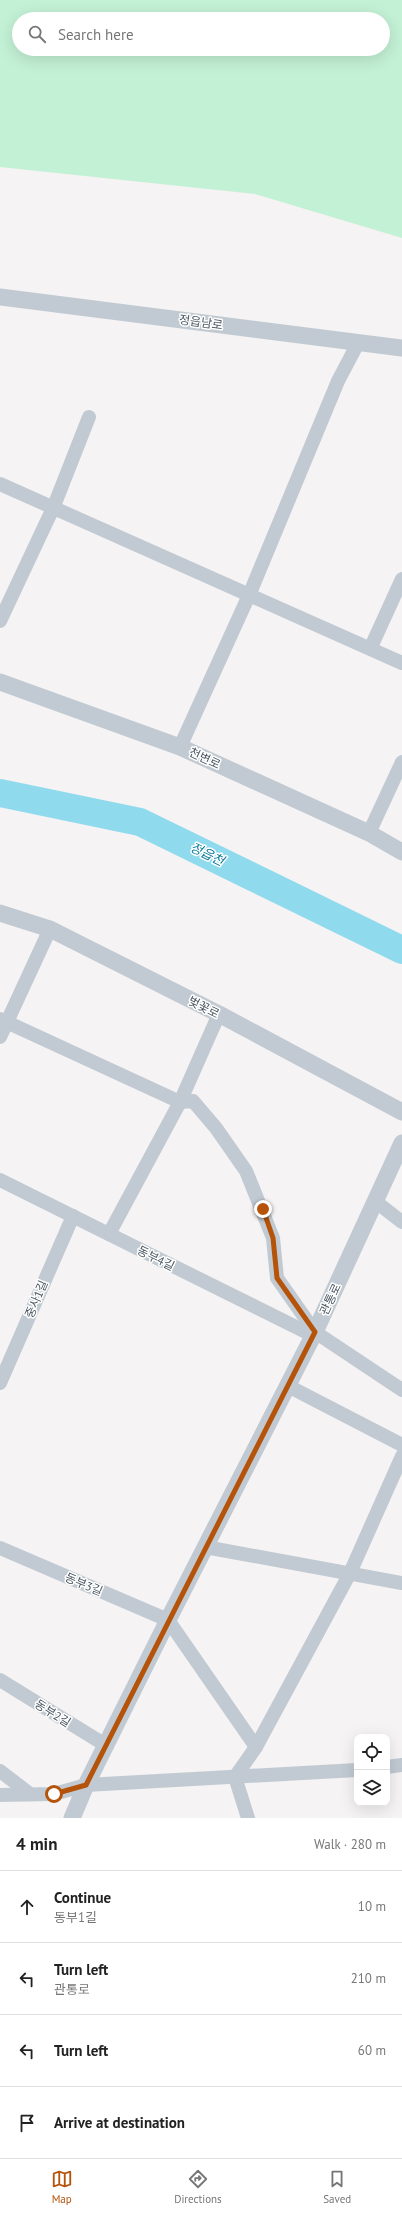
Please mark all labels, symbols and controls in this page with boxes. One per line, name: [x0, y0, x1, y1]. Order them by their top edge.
search box: [12, 12, 390, 56]
icon: search: [26, 23, 48, 45]
text: Search here: [58, 25, 134, 44]
street label: 정읍남로: [178, 311, 224, 333]
street label: 천변로: [187, 744, 223, 772]
water label: 정읍천: [187, 838, 228, 870]
street label: 벚꽃로: [186, 993, 222, 1021]
route end: [254, 1200, 272, 1218]
street label: 동부4길: [135, 1243, 177, 1273]
street label: 중사1길: [21, 1278, 51, 1320]
street label: 관통로: [316, 1281, 344, 1317]
street label: 동부3길: [63, 1569, 105, 1599]
street label: 동부2길: [32, 1696, 74, 1730]
map controls: [354, 1734, 390, 1806]
button: locate: [354, 1734, 390, 1770]
button: layers: [354, 1770, 390, 1806]
route start: [45, 1785, 63, 1803]
text: 4 min: [16, 1833, 57, 1855]
text: Walk · 280 m: [314, 1836, 386, 1853]
text: Continue: [54, 1888, 111, 1907]
icon: ahead: [16, 1896, 38, 1918]
text: 10 m: [358, 1898, 386, 1915]
text: 동부1길: [54, 1909, 97, 1926]
text: Turn left: [54, 1960, 108, 1979]
icon: left: [16, 1968, 38, 1990]
text: 210 m: [351, 1970, 386, 1987]
text: 관통로: [54, 1981, 90, 1998]
icon: left: [16, 2040, 38, 2062]
text: Turn left: [54, 2041, 108, 2060]
text: 60 m: [358, 2042, 386, 2059]
icon: arrive: [16, 2112, 38, 2134]
text: Arrive at destination: [54, 2113, 185, 2132]
tab: Map: [51, 2168, 73, 2206]
tab: Directions: [174, 2168, 222, 2206]
tab: Saved: [323, 2168, 351, 2206]

